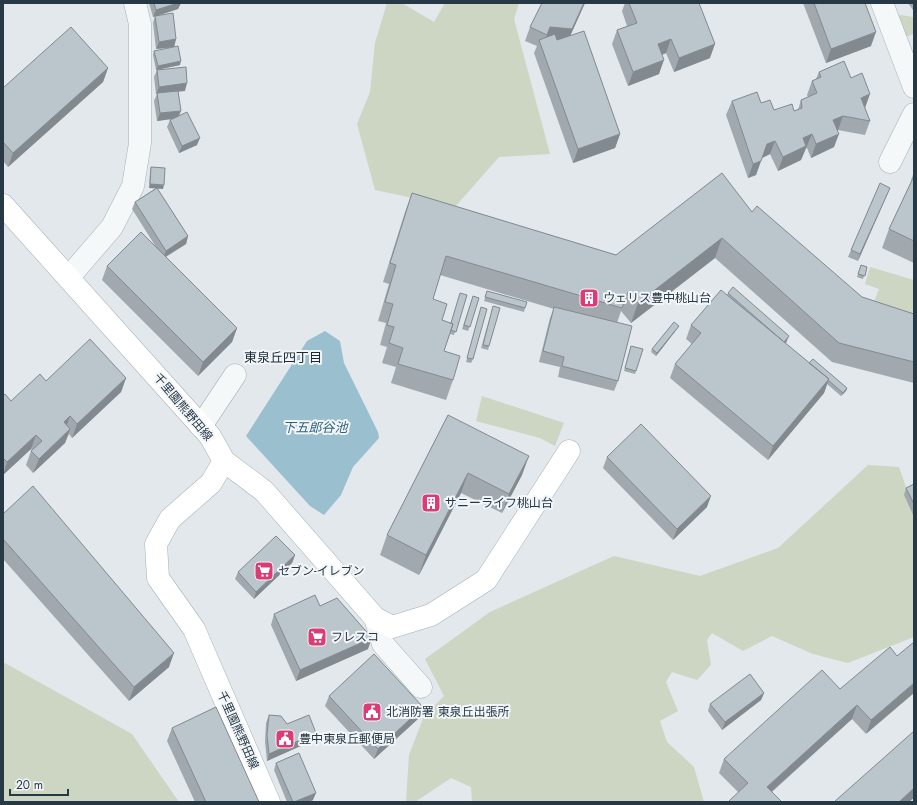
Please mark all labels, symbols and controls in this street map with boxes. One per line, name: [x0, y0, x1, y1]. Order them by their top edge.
building icon: ウェリス豊中桃山台: [578, 287, 600, 309]
place label: ウェリス豊中桃山台: [603, 289, 711, 307]
district label: 東泉丘四丁目: [244, 348, 322, 367]
street label: 千里園熊野田線: [149, 369, 217, 445]
water label: 下五郎谷池: [282, 418, 349, 437]
building icon: サニーライフ桃山台: [420, 492, 442, 514]
place label: サニーライフ桃山台: [445, 494, 553, 512]
supermarket icon: セブン-イレブン: [253, 560, 275, 582]
place label: セブン-イレブン: [278, 562, 365, 580]
supermarket icon: フレスコ: [306, 626, 328, 648]
place label: フレスコ: [331, 628, 379, 646]
street label: 千里園熊野田線: [213, 688, 263, 772]
public building icon: 北消防署 東泉丘出張所: [361, 701, 383, 723]
place label: 北消防署 東泉丘出張所: [386, 703, 510, 721]
public building icon: 豊中東泉丘郵便局: [274, 728, 296, 750]
place label: 豊中東泉丘郵便局: [299, 730, 395, 748]
scale bar: [10, 771, 68, 797]
text: 20 m: [16, 776, 43, 794]

